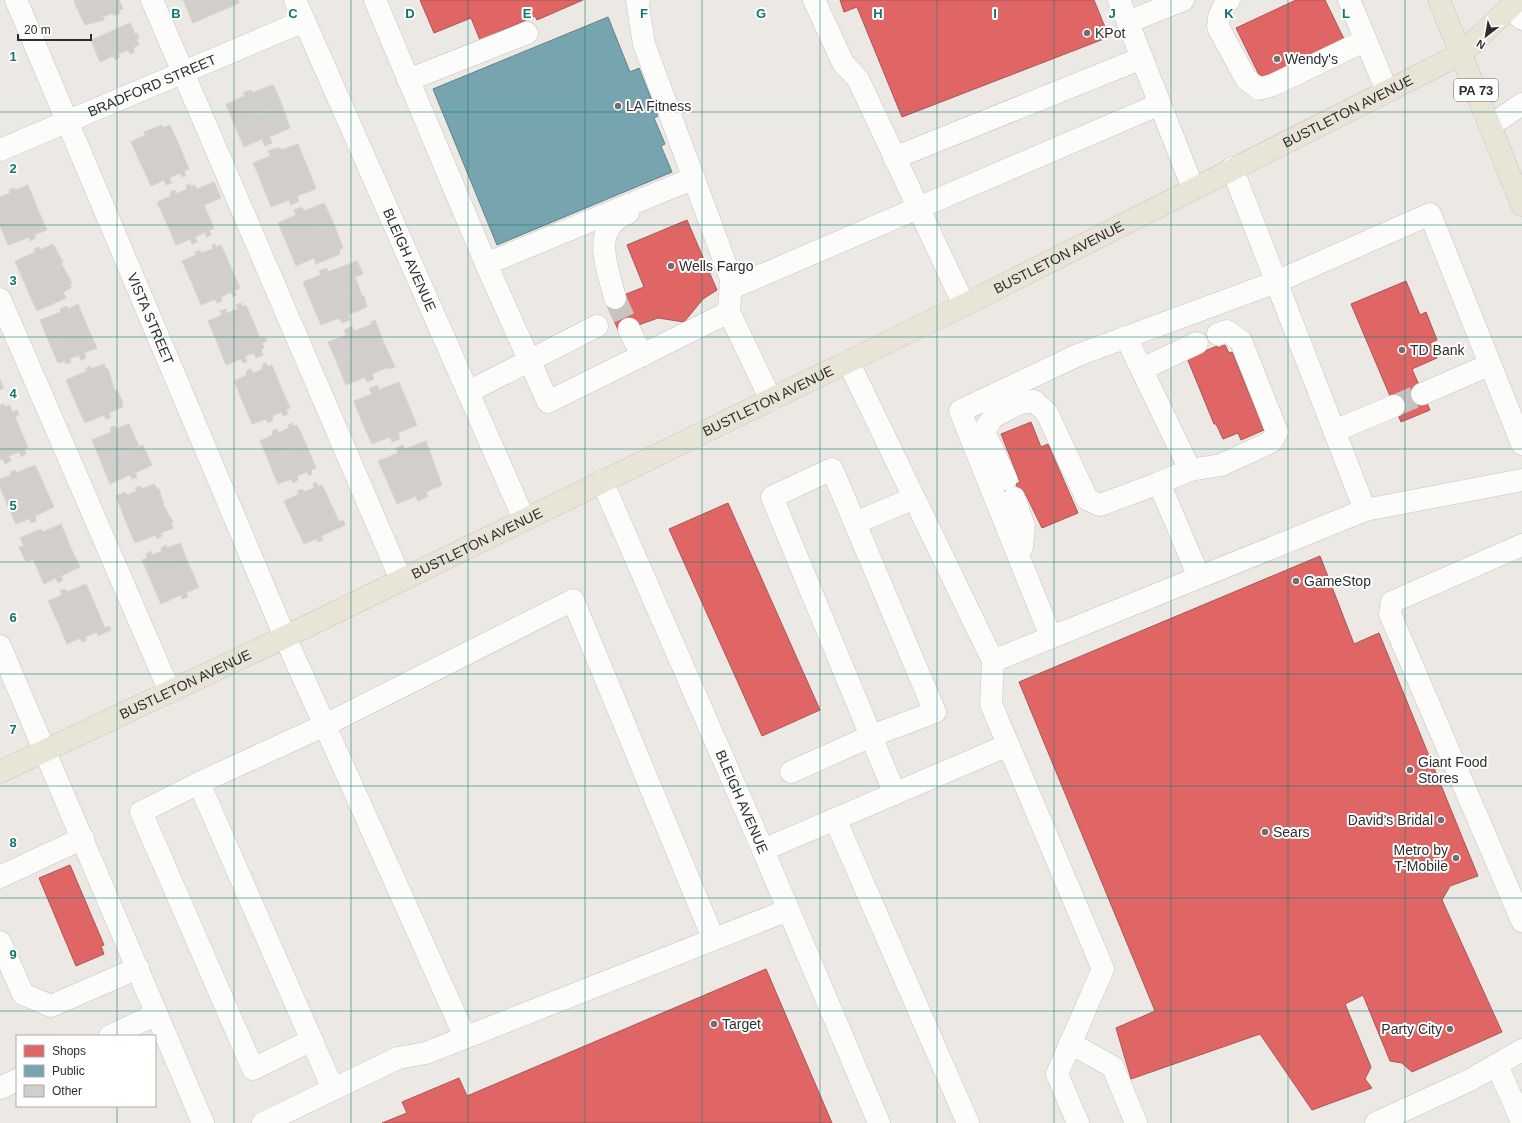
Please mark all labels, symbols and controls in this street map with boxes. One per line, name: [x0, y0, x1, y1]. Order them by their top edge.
text: B: [171, 6, 181, 21]
text: C: [288, 6, 298, 21]
text: D: [405, 6, 415, 21]
text: E: [523, 6, 532, 21]
text: F: [640, 6, 648, 21]
text: G: [756, 6, 766, 21]
text: H: [873, 6, 883, 21]
text: I: [993, 6, 997, 21]
text: J: [1108, 6, 1116, 21]
text: K: [1224, 6, 1234, 21]
text: L: [1342, 6, 1350, 21]
scale bar: [18, 16, 91, 42]
north arrow: [1466, 16, 1506, 56]
text: 20 m: [24, 23, 51, 37]
place label: KPot: [1095, 25, 1125, 41]
marker: KPot: [1082, 28, 1092, 38]
text: N: [1474, 37, 1487, 52]
text: 1: [9, 49, 17, 64]
street label: BRADFORD STREET: [85, 51, 219, 120]
place label: Wendy's: [1285, 51, 1338, 67]
marker: Wendy's: [1272, 54, 1282, 64]
street label: BUSTLETON AVENUE: [1280, 72, 1415, 151]
road number: PA 73: [1454, 79, 1498, 101]
place label: LA Fitness: [626, 98, 691, 114]
marker: LA Fitness: [613, 101, 623, 111]
text: 2: [9, 161, 17, 176]
street label: BLEIGH AVENUE: [380, 206, 439, 314]
street label: BUSTLETON AVENUE: [991, 218, 1126, 297]
place label: Wells Fargo: [679, 258, 754, 274]
marker: Wells Fargo: [666, 261, 676, 271]
street label: VISTA STREET: [124, 271, 177, 367]
text: 3: [9, 273, 17, 288]
place label: TD Bank: [1410, 342, 1465, 358]
marker: TD Bank: [1397, 345, 1407, 355]
street label: BUSTLETON AVENUE: [700, 362, 836, 440]
text: 4: [9, 386, 17, 401]
text: 5: [9, 498, 17, 513]
street label: BUSTLETON AVENUE: [409, 504, 545, 582]
place label: GameStop: [1304, 573, 1371, 589]
marker: GameStop: [1291, 576, 1301, 586]
text: 6: [9, 610, 17, 625]
street label: BUSTLETON AVENUE: [117, 646, 254, 722]
text: 7: [9, 722, 17, 737]
street label: BLEIGH AVENUE: [712, 748, 772, 856]
place label: Giant Food Stores: [1418, 754, 1487, 786]
marker: Giant Food Stores: [1405, 765, 1415, 775]
place label: David's Bridal: [1348, 812, 1433, 828]
marker: David's Bridal: [1436, 815, 1446, 825]
place label: Sears: [1273, 824, 1310, 840]
marker: Sears: [1260, 827, 1270, 837]
text: 8: [9, 835, 17, 850]
place label: Metro by T-Mobile: [1394, 842, 1448, 874]
marker: Metro by T-Mobile: [1451, 853, 1461, 863]
text: 9: [9, 947, 17, 962]
place label: Target: [722, 1016, 761, 1032]
marker: Target: [709, 1019, 719, 1029]
place label: Party City: [1381, 1021, 1442, 1037]
marker: Party City: [1445, 1024, 1455, 1034]
legend: [16, 1035, 156, 1107]
text: Shops: [52, 1044, 86, 1058]
text: Public: [52, 1064, 85, 1078]
text: Other: [52, 1084, 82, 1098]

